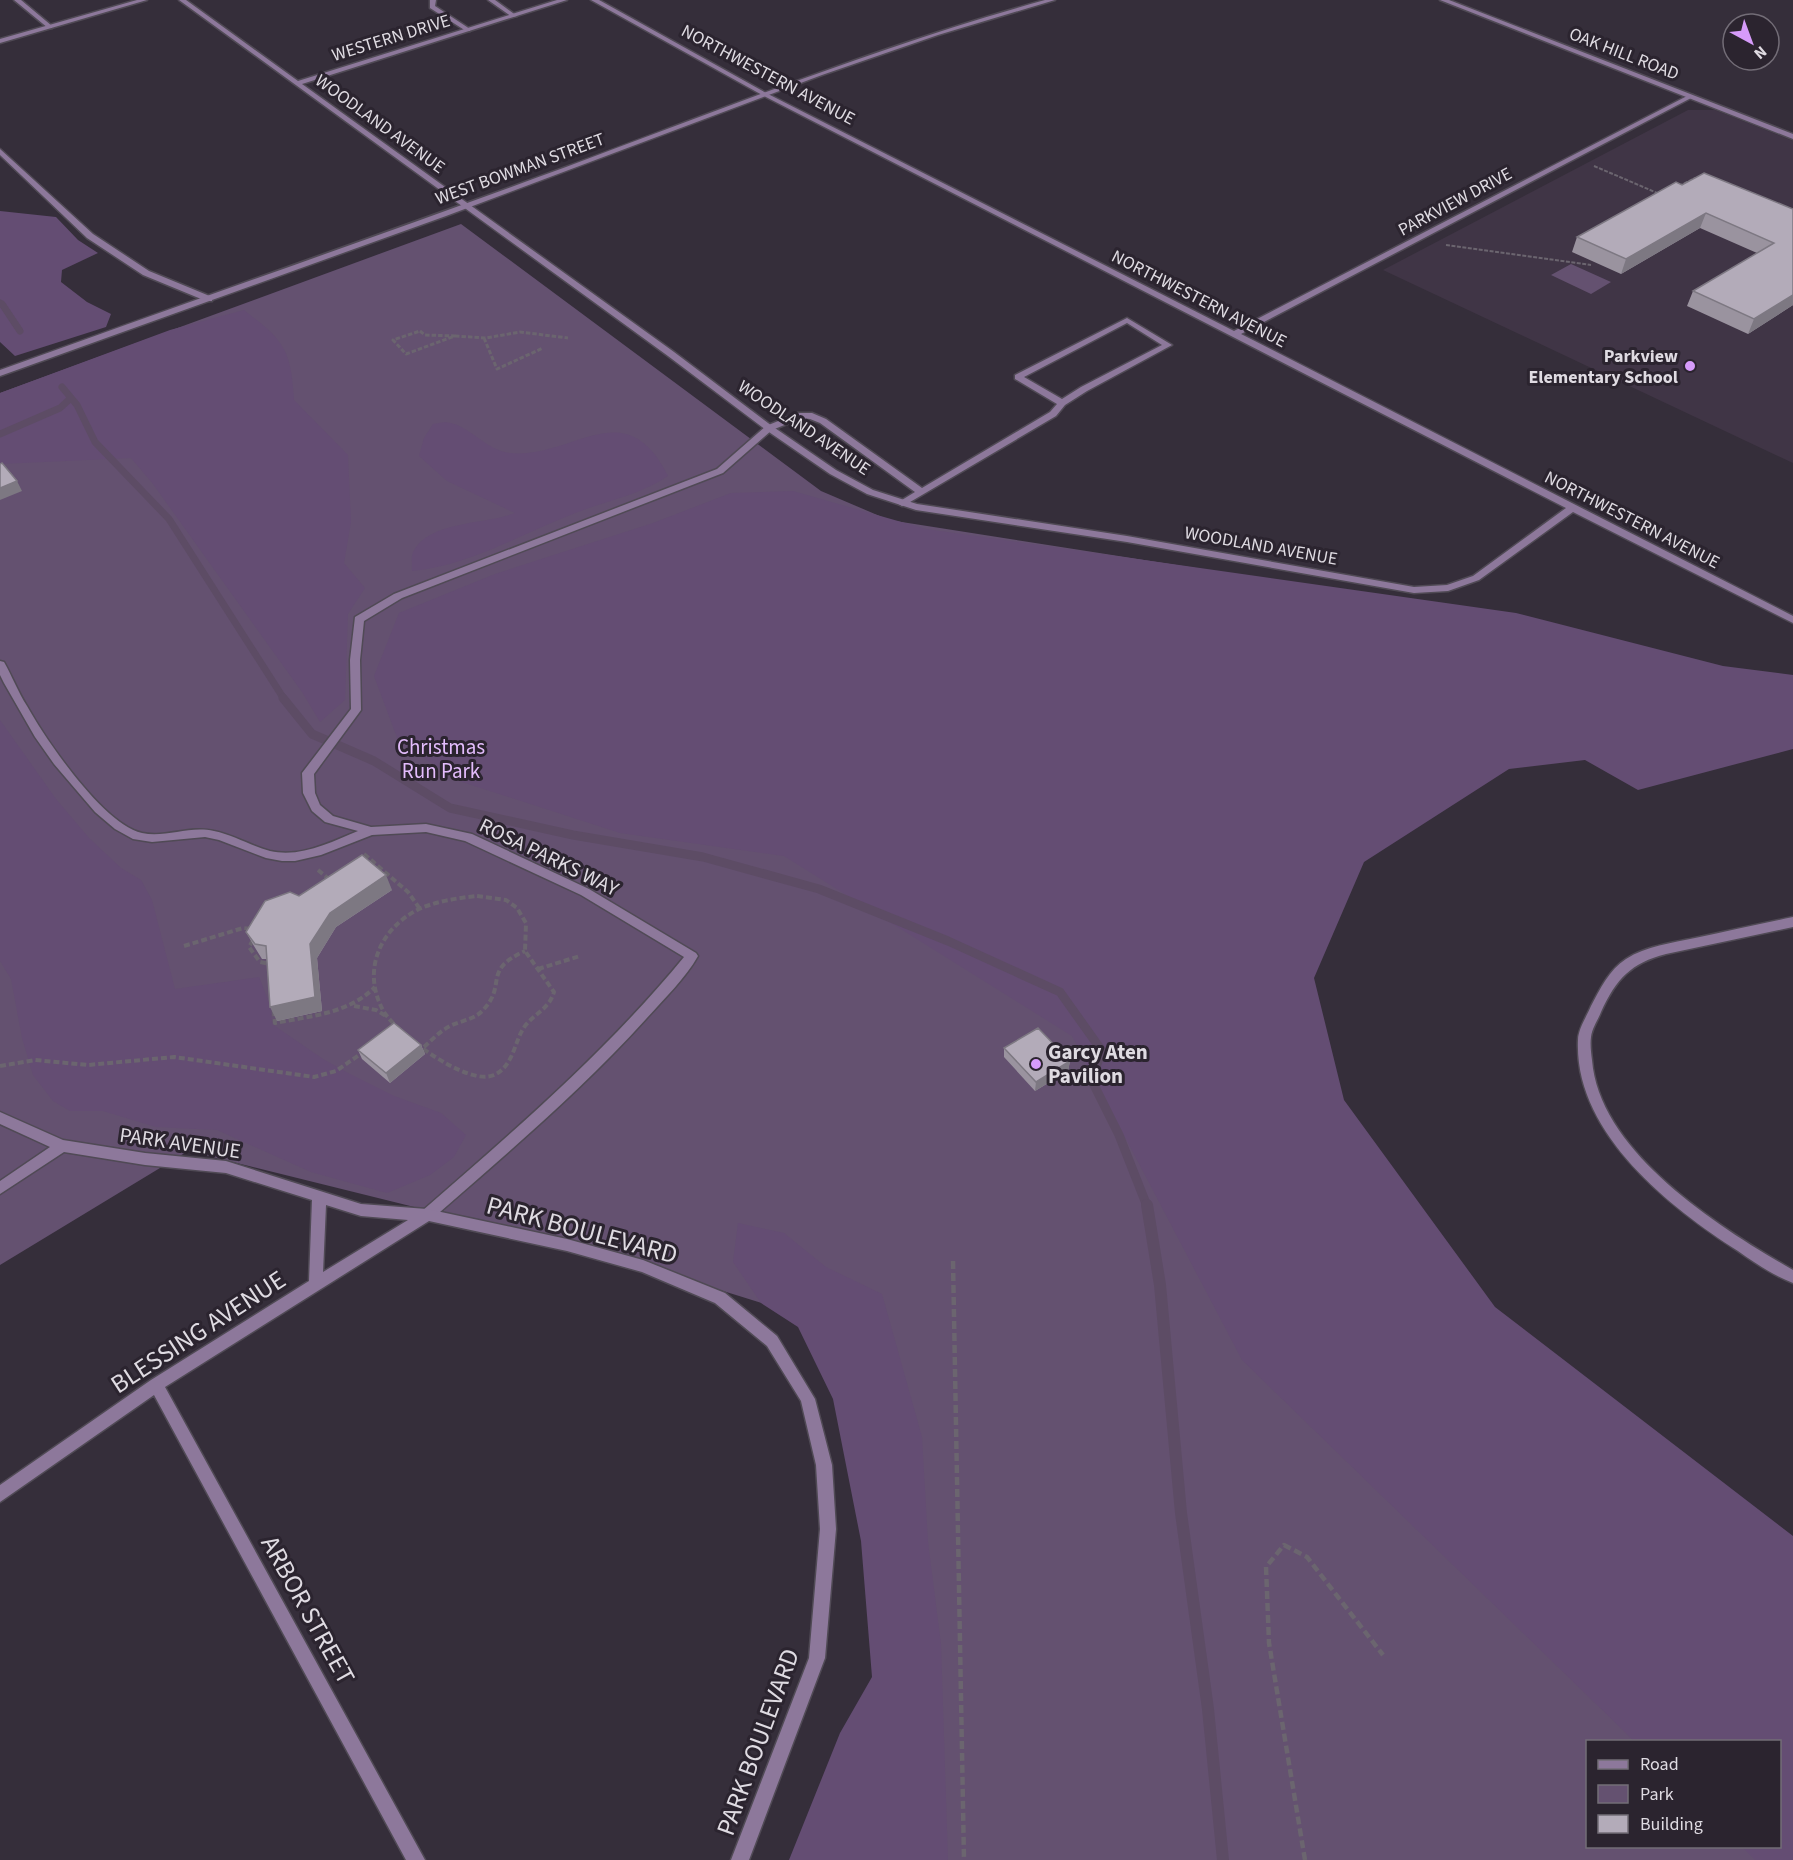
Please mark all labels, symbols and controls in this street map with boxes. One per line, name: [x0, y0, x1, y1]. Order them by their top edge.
street label: WESTERN DRIVE: [329, 8, 453, 68]
north arrow: [1721, 12, 1781, 72]
street label: NORTHWESTERN AVENUE: [677, 19, 859, 131]
street label: OAK HILL ROAD: [1565, 22, 1683, 86]
text: N: [1749, 41, 1771, 64]
street label: WOODLAND AVENUE: [310, 68, 450, 180]
street label: WEST BOWMAN STREET: [432, 127, 609, 211]
street label: PARKVIEW DRIVE: [1394, 161, 1516, 243]
street label: NORTHWESTERN AVENUE: [1107, 244, 1291, 354]
place label: Parkview Elementary School: [1528, 344, 1678, 390]
marker: Parkview Elementary School: [1683, 359, 1697, 373]
street label: WOODLAND AVENUE: [733, 374, 875, 482]
street label: NORTHWESTERN AVENUE: [1540, 465, 1724, 575]
street label: WOODLAND AVENUE: [1183, 520, 1339, 572]
park label: Christmas Run Park: [397, 732, 485, 786]
street label: ROSA PARKS WAY: [474, 810, 625, 904]
place label: Garcy Aten Pavilion: [1048, 1037, 1148, 1091]
marker: Garcy Aten Pavilion: [1029, 1057, 1043, 1071]
street label: PARK AVENUE: [118, 1120, 242, 1166]
street label: PARK BOULEVARD: [482, 1187, 682, 1273]
street label: BLESSING AVENUE: [103, 1261, 293, 1403]
street label: ARBOR STREET: [252, 1529, 364, 1691]
street label: PARK BOULEVARD: [707, 1643, 809, 1841]
legend: [1586, 1740, 1781, 1848]
text: Road: [1640, 1752, 1679, 1777]
text: Park: [1640, 1782, 1674, 1807]
text: Building: [1640, 1812, 1703, 1837]

